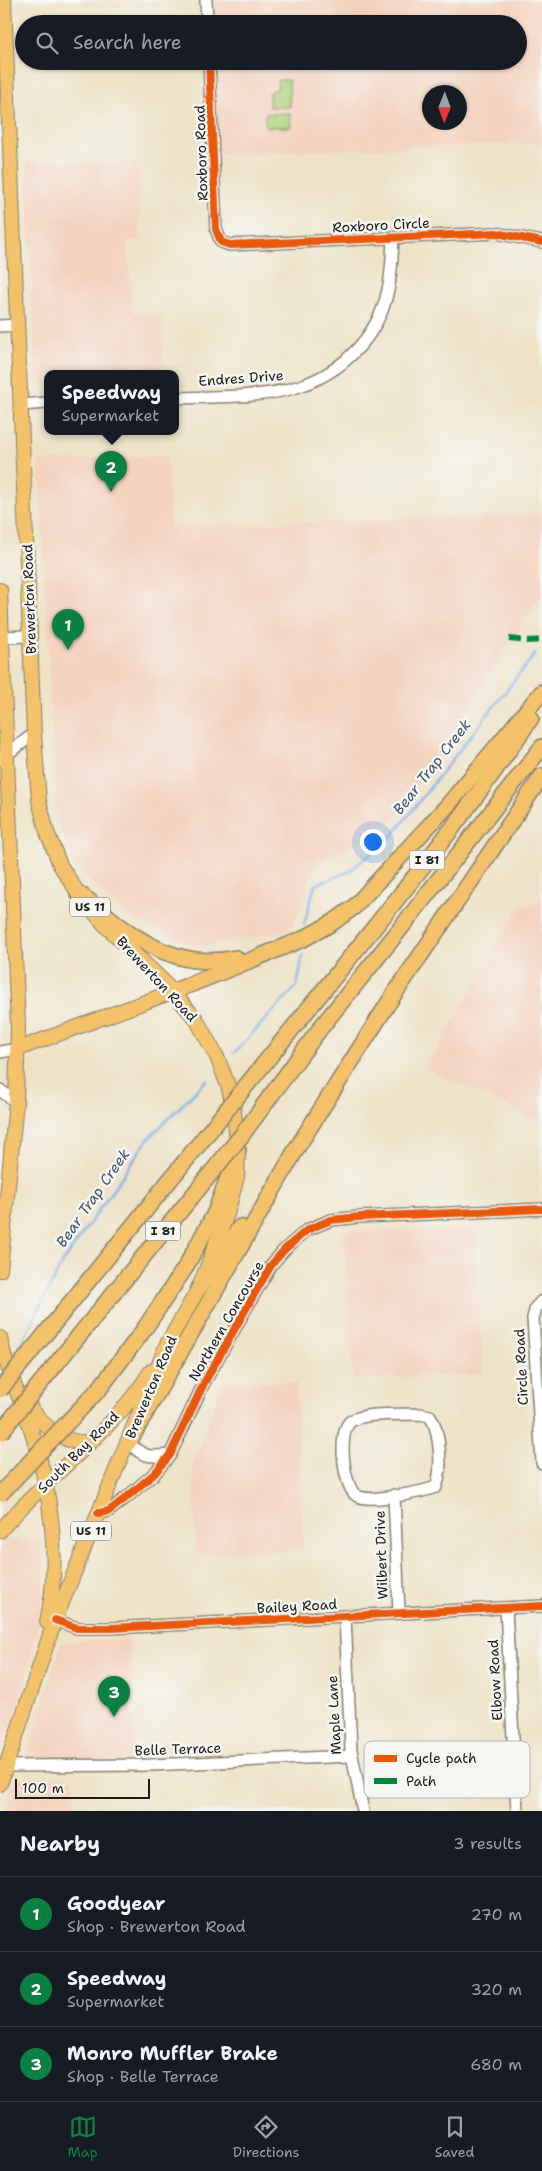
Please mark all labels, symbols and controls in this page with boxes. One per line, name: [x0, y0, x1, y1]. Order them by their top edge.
search box: [15, 15, 527, 70]
icon: search: [33, 29, 61, 57]
text: Search here: [73, 30, 182, 55]
north arrow: [422, 85, 467, 130]
street label: Roxboro Road: [190, 105, 212, 201]
street label: Roxboro Circle: [332, 213, 430, 237]
street label: Endres Drive: [198, 366, 284, 390]
popup: [44, 370, 179, 435]
text: Speedway: [62, 380, 161, 405]
text: Supermarket: [62, 405, 159, 426]
pin: 2: [95, 451, 127, 492]
street label: Brewerton Road: [18, 544, 40, 654]
pin: 1: [52, 609, 84, 650]
water label: Bear Trap Creek: [388, 715, 476, 819]
your location: [360, 829, 386, 855]
road number: I 81: [410, 850, 444, 870]
road number: US 11: [70, 898, 110, 916]
street label: Brewerton Road: [113, 933, 201, 1026]
water label: Bear Trap Creek: [52, 1144, 135, 1251]
road number: I 81: [146, 1222, 180, 1240]
street label: Northern Concourse: [184, 1258, 268, 1384]
street label: Circle Road: [510, 1328, 532, 1406]
street label: Brewerton Road: [121, 1333, 181, 1441]
street label: South Bay Road: [33, 1407, 123, 1497]
street label: Wilbert Drive: [370, 1510, 392, 1600]
road number: US 11: [71, 1522, 111, 1540]
street label: Bailey Road: [256, 1595, 338, 1617]
street label: Elbow Road: [484, 1639, 506, 1721]
street label: Maple Lane: [323, 1675, 345, 1755]
pin: 3: [98, 1676, 130, 1717]
street label: Belle Terrace: [134, 1738, 222, 1760]
legend: [364, 1741, 530, 1798]
text: Cycle path: [406, 1749, 477, 1767]
text: Path: [406, 1772, 437, 1790]
scale bar: [15, 1776, 150, 1799]
text: 100 m: [22, 1779, 64, 1797]
text: Nearby: [20, 1830, 100, 1858]
text: 3 results: [453, 1833, 522, 1854]
text: Goodyear: [67, 1891, 166, 1916]
text: 1: [32, 1904, 40, 1925]
text: 270 m: [471, 1904, 522, 1925]
text: Shop · Brewerton Road: [67, 1916, 246, 1937]
text: Speedway: [67, 1966, 166, 1991]
text: 2: [30, 1979, 42, 2000]
text: 320 m: [471, 1979, 522, 2000]
text: Supermarket: [67, 1991, 164, 2012]
text: Monro Muffler Brake: [67, 2041, 278, 2066]
text: 3: [30, 2054, 42, 2075]
text: 680 m: [470, 2054, 522, 2075]
text: Shop · Belle Terrace: [67, 2066, 219, 2087]
tab: Map: [68, 2113, 98, 2161]
tab: Directions: [233, 2113, 299, 2161]
tab: Saved: [435, 2113, 474, 2161]

